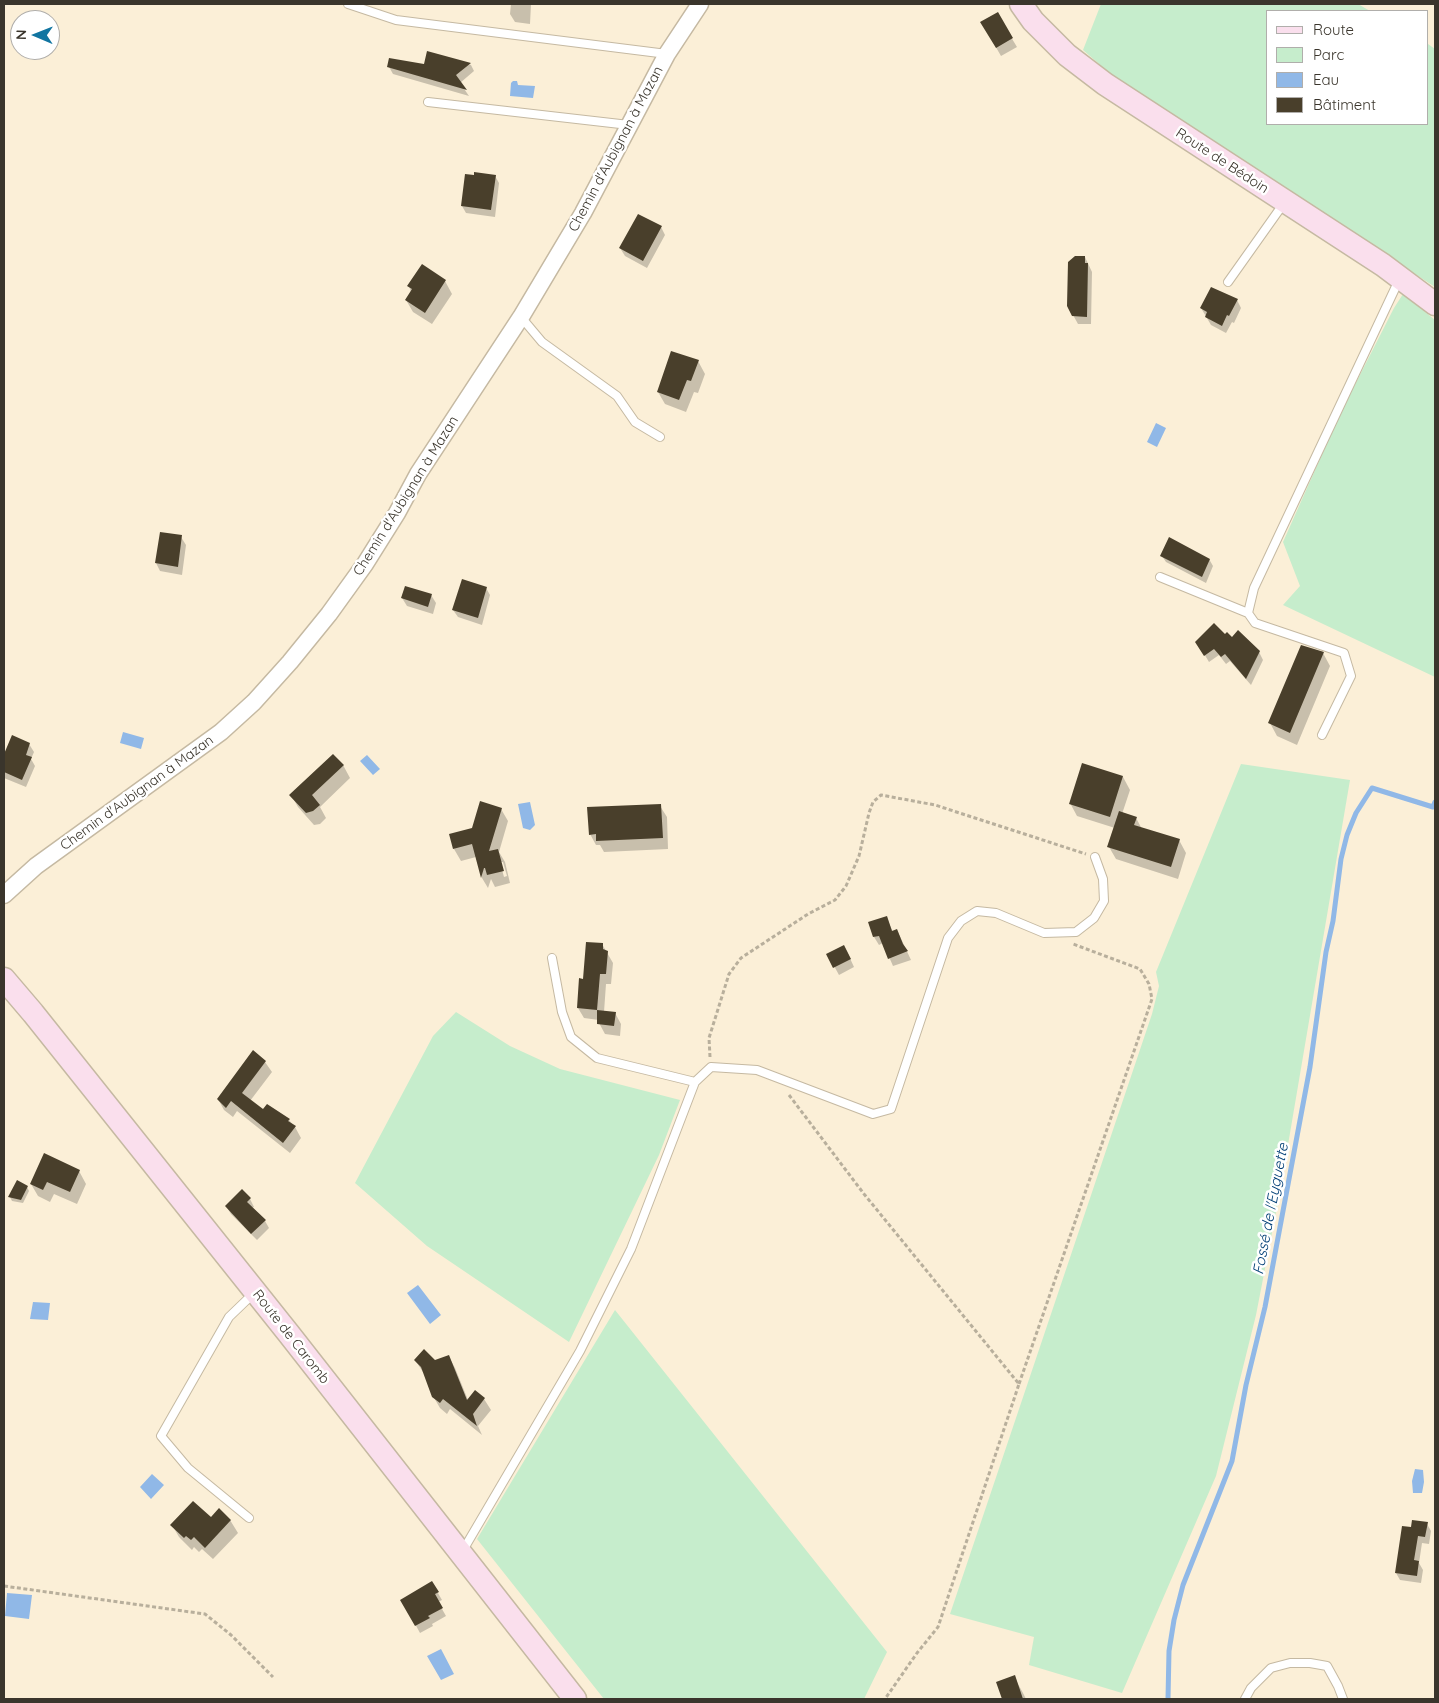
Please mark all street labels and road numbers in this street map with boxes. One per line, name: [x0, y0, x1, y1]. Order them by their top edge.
street label: Chemin d'Aubignan à Mazan: [565, 63, 667, 235]
street label: Route de Bédoin: [1172, 125, 1272, 197]
street label: Chemin d'Aubignan à Mazan: [350, 413, 462, 579]
street label: Chemin d'Aubignan à Mazan: [57, 732, 217, 854]
street label: Route de Caromb: [249, 1287, 333, 1387]

